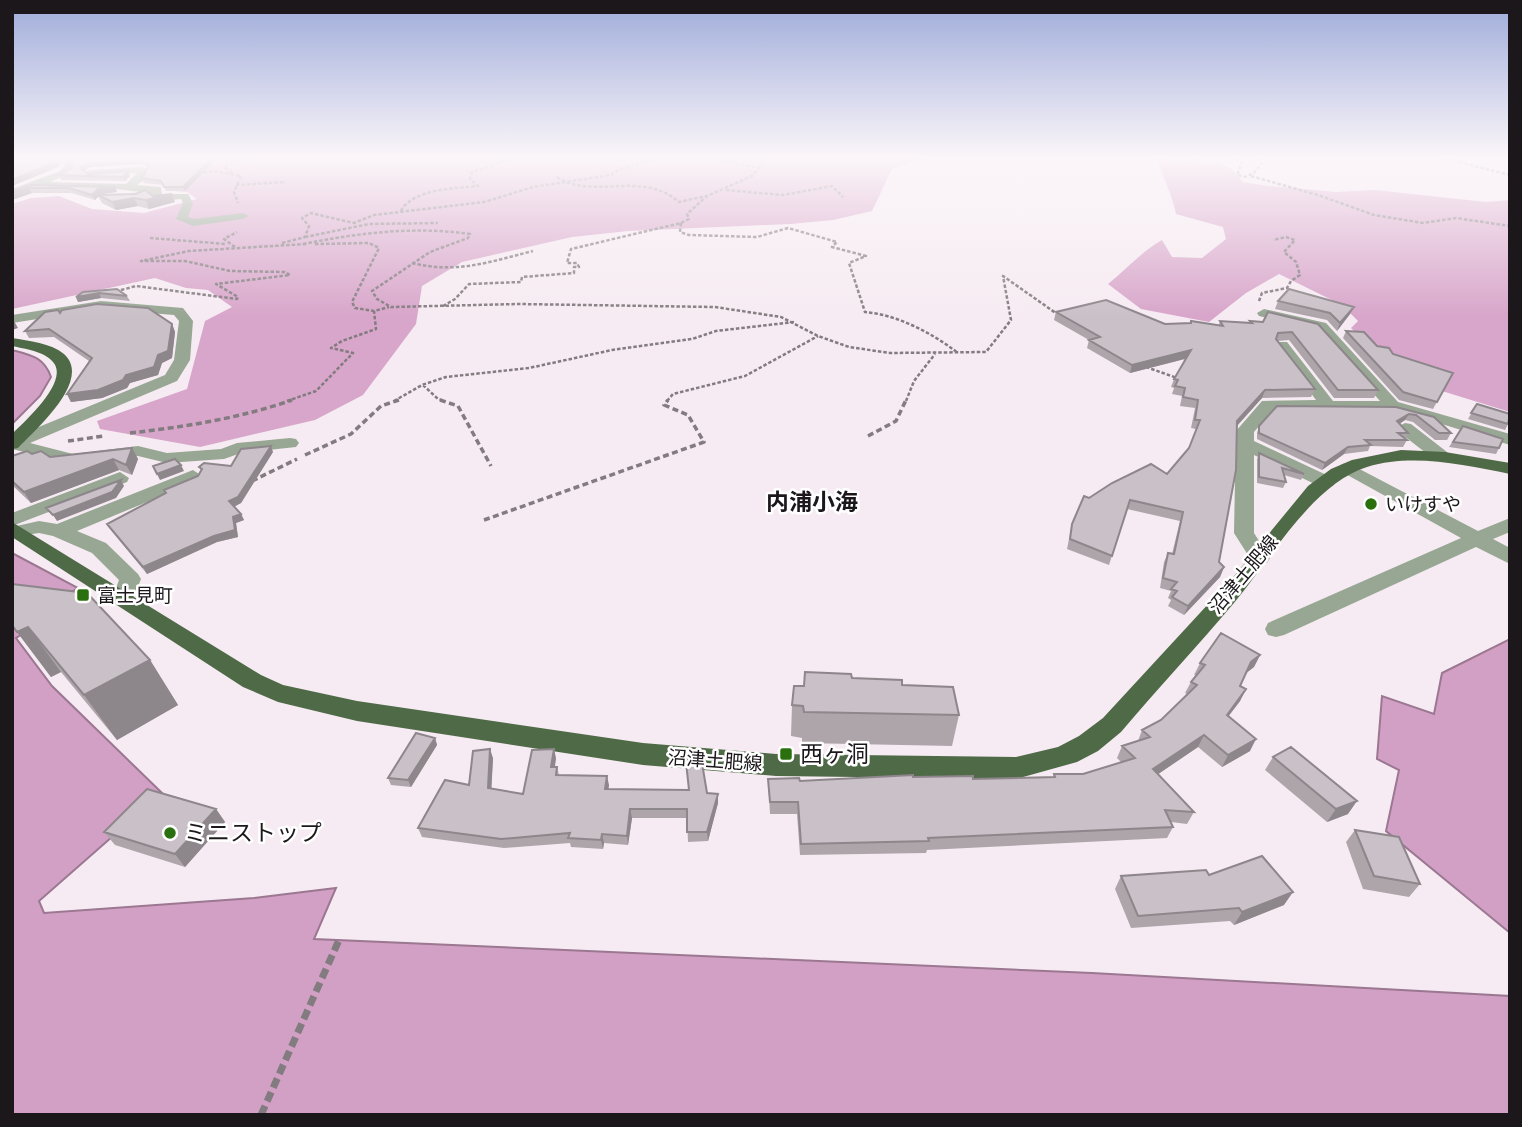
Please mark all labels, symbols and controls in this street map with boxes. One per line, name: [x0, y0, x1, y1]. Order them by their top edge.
district label: 内浦小海: [766, 489, 858, 517]
place label: いけすや: [1385, 494, 1461, 516]
marker: いけすや: [1363, 496, 1379, 512]
street label: 沼津土肥線: [1205, 531, 1283, 618]
place label: 富士見町: [97, 585, 173, 607]
marker: 富士見町: [75, 587, 91, 603]
place label: 西ヶ洞: [800, 741, 869, 769]
marker: 西ヶ洞: [778, 746, 794, 762]
street label: 沼津土肥線: [667, 747, 763, 775]
place label: ミニストップ: [184, 820, 322, 848]
marker: ミニストップ: [162, 825, 178, 841]

